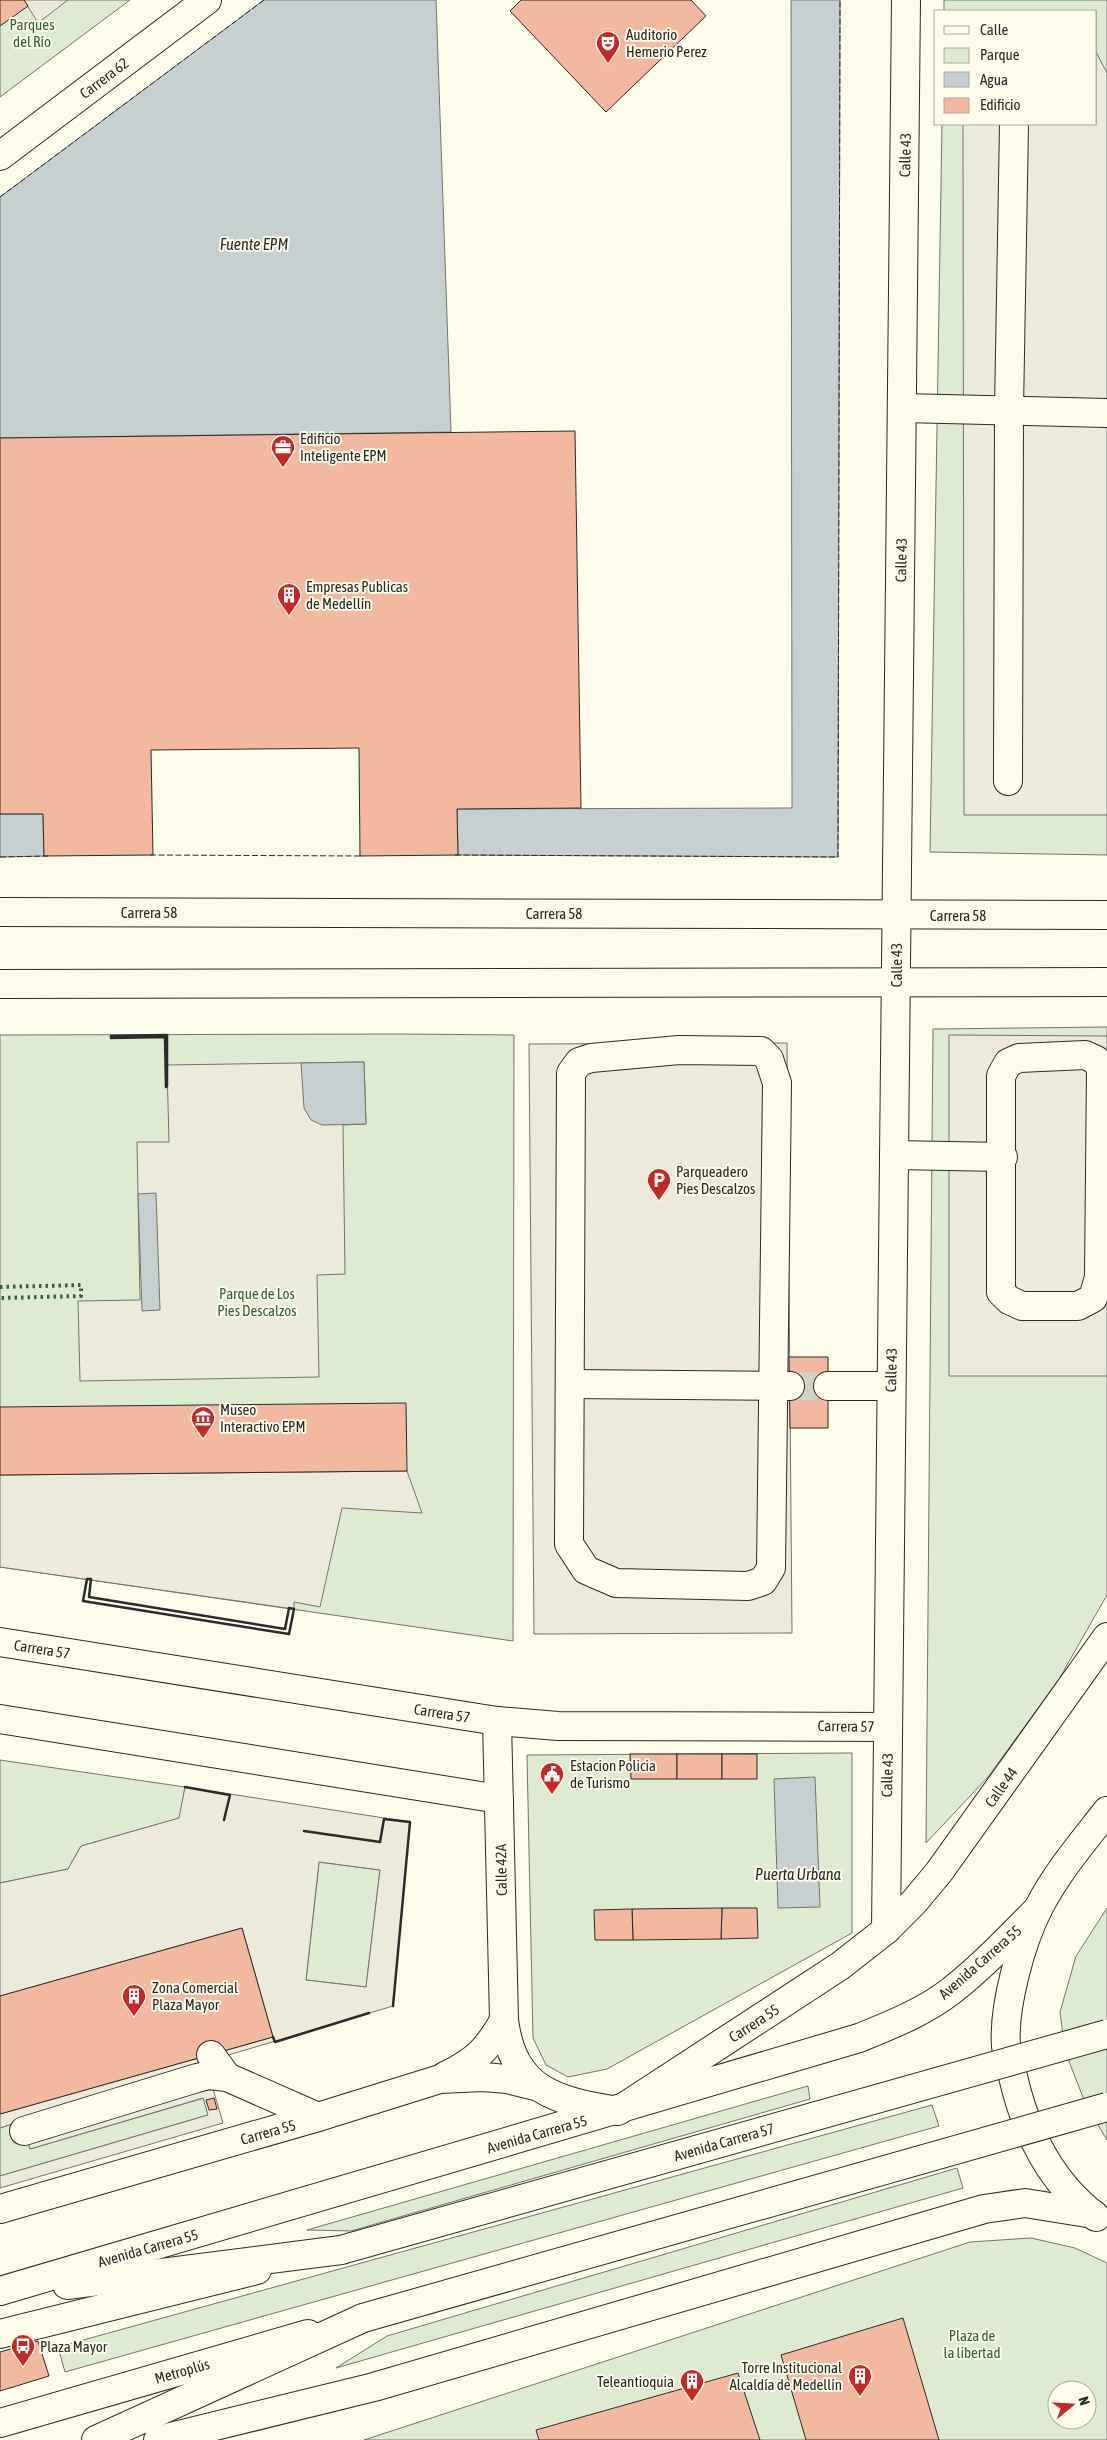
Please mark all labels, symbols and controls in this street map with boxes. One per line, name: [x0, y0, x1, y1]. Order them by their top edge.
legend: [934, 10, 1097, 125]
park label: Parques del Río: [10, 16, 54, 50]
text: Calle: [980, 21, 1009, 38]
place label: Auditorio Hemerio Perez: [626, 26, 707, 60]
theatre icon: Auditorio Hemerio Perez: [595, 30, 621, 64]
text: Parque: [980, 46, 1020, 63]
street label: Carrera 62: [76, 54, 132, 102]
text: Agua: [980, 71, 1008, 88]
text: Edificio: [980, 96, 1021, 113]
street label: Calle 43: [896, 133, 914, 177]
water label: Fuente EPM: [220, 235, 288, 253]
place label: Edificio Inteligente EPM: [300, 430, 387, 464]
office icon: Edificio Inteligente EPM: [270, 434, 296, 468]
street label: Calle 43: [892, 538, 910, 582]
place label: Empresas Publicas de Medellín: [306, 578, 408, 612]
building icon: Empresas Publicas de Medellín: [276, 582, 302, 616]
street label: Carrera 58: [121, 904, 177, 921]
street label: Carrera 58: [526, 905, 582, 922]
street label: Carrera 58: [930, 907, 986, 924]
street label: Calle 43: [888, 943, 905, 987]
place label: Parqueadero Pies Descalzos: [676, 1163, 755, 1197]
parking icon: Parqueadero Pies Descalzos: [646, 1167, 672, 1201]
park label: Parque de Los Pies Descalzos: [217, 1285, 297, 1319]
street label: Calle 43: [882, 1348, 900, 1392]
place label: Museo Interactivo EPM: [220, 1401, 305, 1435]
museum icon: Museo Interactivo EPM: [190, 1405, 216, 1439]
street label: Carrera 57: [13, 1636, 71, 1662]
street label: Carrera 57: [413, 1700, 471, 1726]
street label: Carrera 57: [818, 1717, 874, 1735]
street label: Calle 43: [878, 1753, 896, 1797]
place label: Estacion Policia de Turismo: [570, 1757, 656, 1791]
public building icon: Estacion Policia de Turismo: [539, 1761, 565, 1795]
street label: Calle 44: [981, 1764, 1021, 1810]
street label: Calle 42A: [492, 1843, 510, 1896]
water label: Puerta Urbana: [755, 1865, 841, 1883]
street label: Avenida Carrera 55: [935, 1922, 1025, 2002]
place label: Zona Comercial Plaza Mayor: [152, 1979, 238, 2013]
building icon: Zona Comercial Plaza Mayor: [121, 1983, 147, 2017]
street label: Carrera 55: [726, 2000, 782, 2046]
street label: Avenida Carrera 55: [485, 2112, 589, 2156]
street label: Carrera 55: [238, 2116, 298, 2148]
street label: Avenida Carrera 57: [672, 2120, 776, 2164]
street label: Avenida Carrera 55: [96, 2226, 200, 2270]
park label: Plaza de la libertad: [943, 2327, 1001, 2361]
bus stop icon: Plaza Mayor: [10, 2333, 36, 2367]
place label: Plaza Mayor: [40, 2338, 108, 2355]
street label: Metroplús: [153, 2355, 211, 2387]
place label: Torre Institucional Alcaldía de Medellín: [730, 2359, 842, 2393]
building icon: Torre Institucional Alcaldía de Medellín: [847, 2363, 873, 2397]
building icon: Teleantioquia: [679, 2368, 705, 2402]
place label: Teleantioquia: [597, 2373, 674, 2390]
north arrow: [1047, 2380, 1097, 2430]
text: N: [1075, 2395, 1093, 2407]

